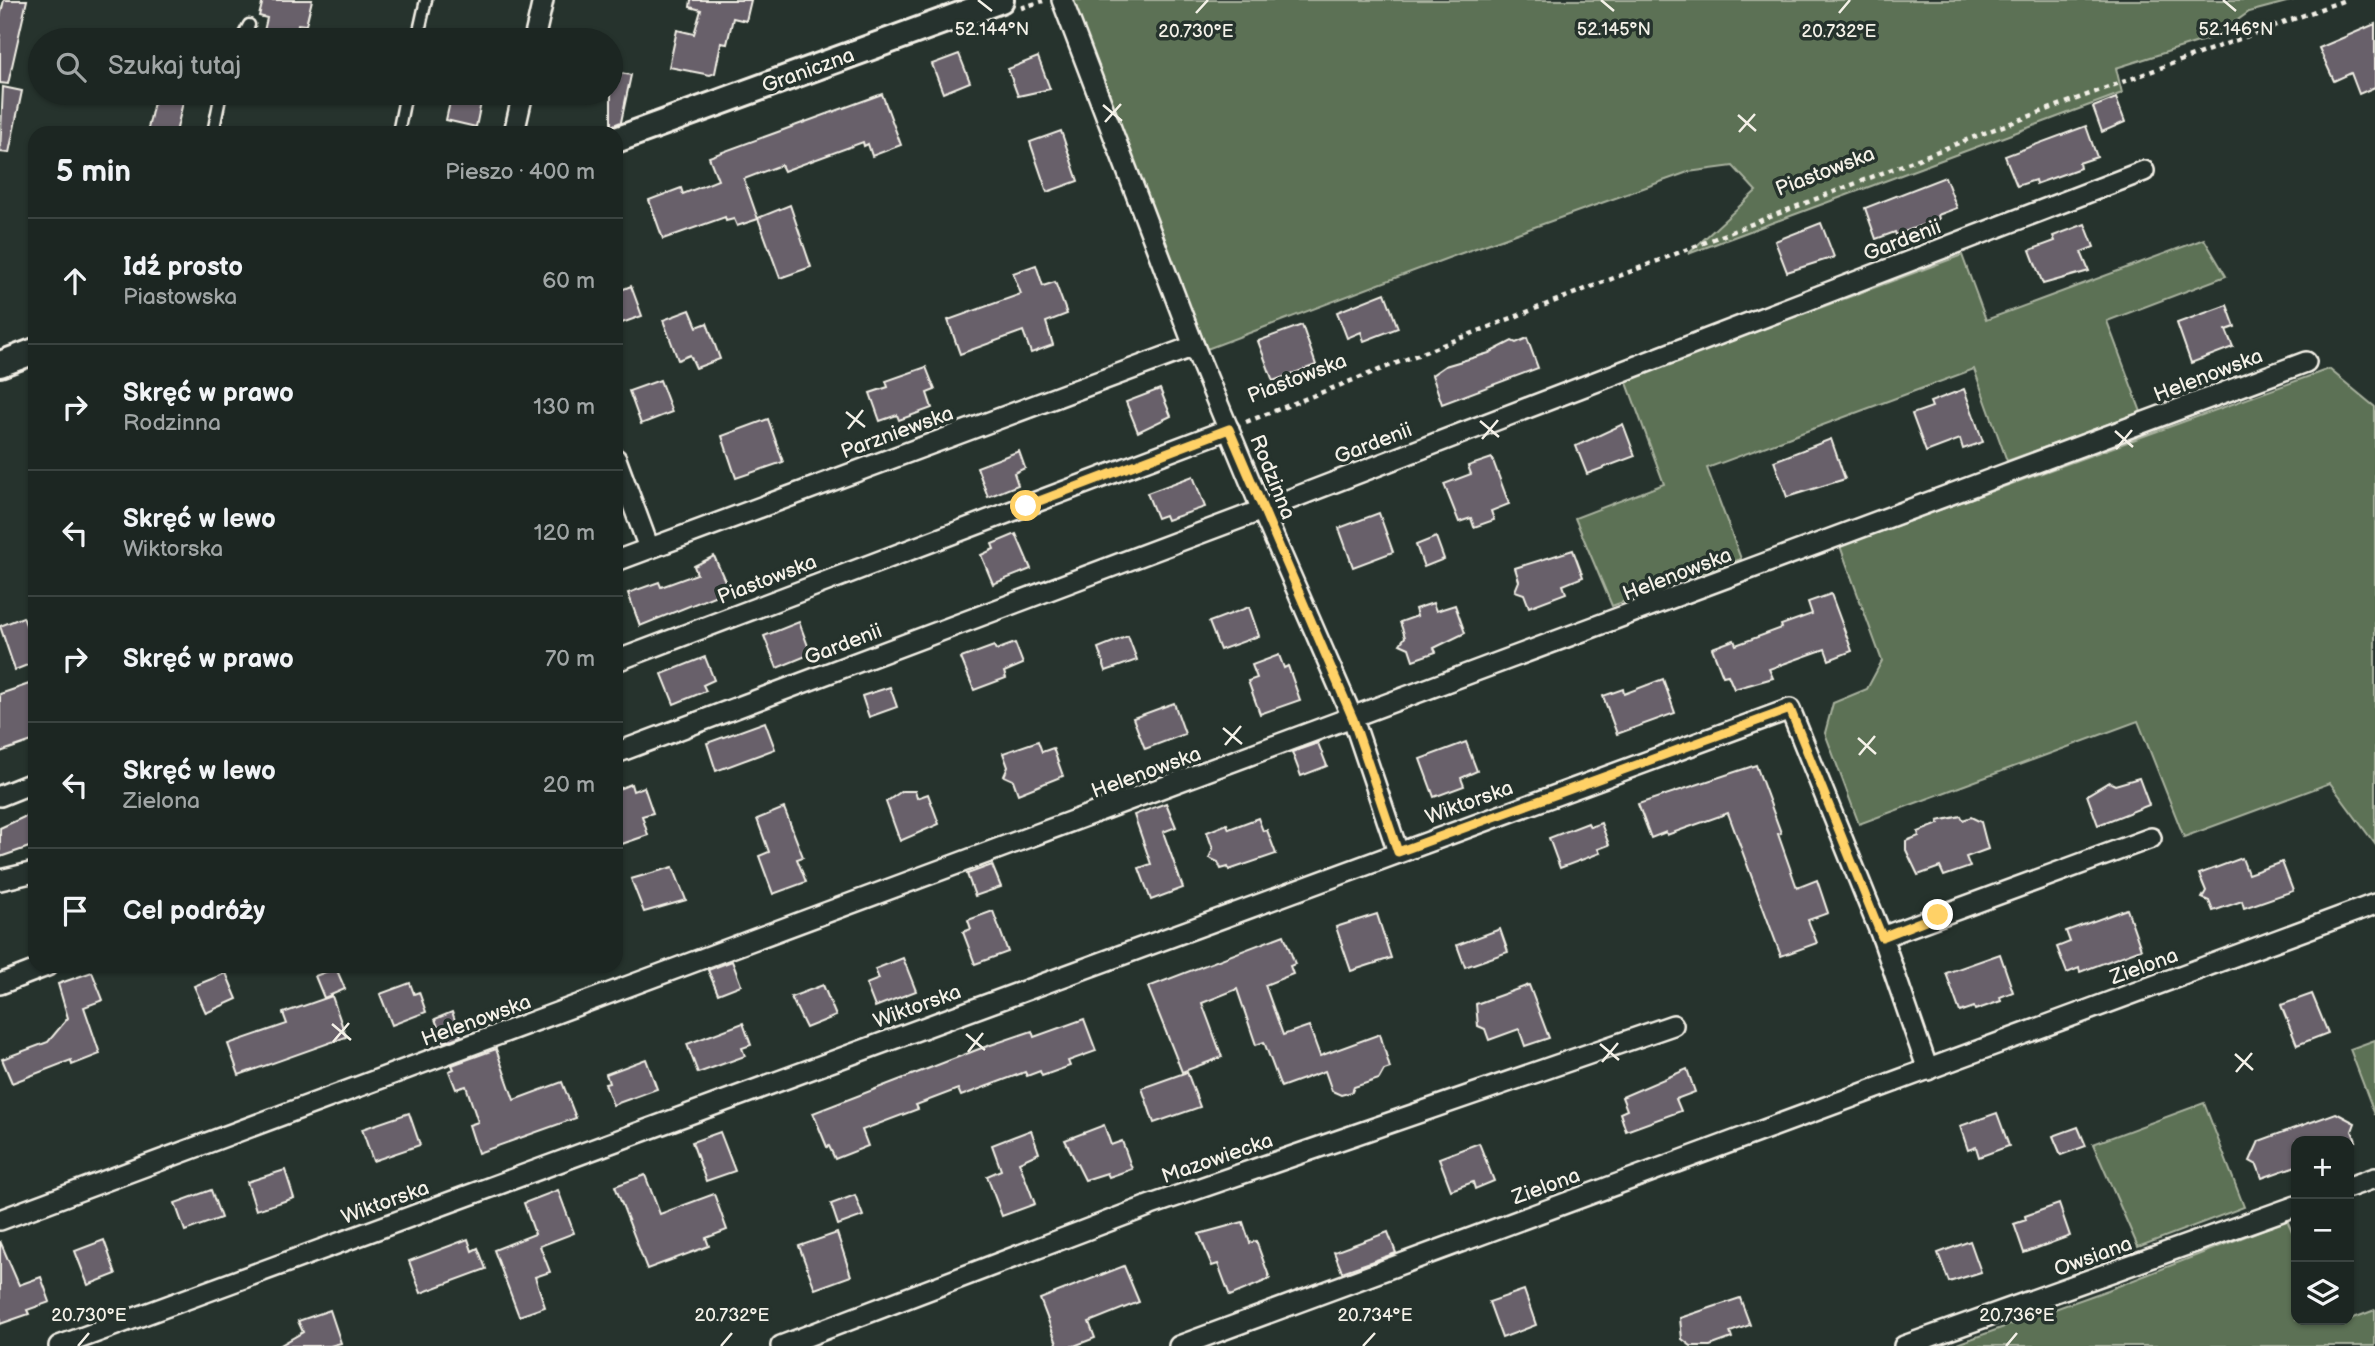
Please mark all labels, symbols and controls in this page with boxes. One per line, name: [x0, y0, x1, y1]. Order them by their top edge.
text: 52.144°N: [955, 19, 1029, 40]
text: 52.145°N: [1577, 19, 1651, 40]
text: 52.146°N: [2199, 19, 2273, 40]
text: 20.730°E: [1158, 21, 1234, 42]
text: 20.732°E: [1802, 21, 1877, 42]
search box: [28, 28, 623, 105]
street label: Graniczna: [759, 42, 858, 99]
icon: search: [52, 48, 90, 86]
text: Szukaj tutaj: [108, 51, 241, 82]
street label: Piastowska: [1772, 141, 1878, 202]
text: 5 min: [56, 154, 131, 190]
text: Pieszo · 400 m: [445, 158, 595, 186]
street label: Gardenii: [1860, 214, 1944, 267]
text: Idź prosto: [123, 252, 243, 283]
icon: ahead: [56, 262, 94, 300]
text: 60 m: [542, 267, 595, 295]
text: Piastowska: [123, 283, 237, 311]
street label: Helenowska: [2150, 343, 2266, 408]
street label: Piastowska: [1244, 348, 1350, 409]
text: Skręć w prawo: [123, 378, 294, 409]
icon: right: [56, 388, 94, 426]
text: 130 m: [533, 393, 595, 421]
street label: Parzniewska: [838, 401, 957, 464]
text: Rodzinna: [123, 409, 221, 437]
street label: Gardenii: [1331, 417, 1415, 470]
street label: Rodzinna: [1244, 431, 1301, 523]
route start: [1010, 490, 1041, 521]
text: Skręć w lewo: [123, 504, 276, 535]
icon: left: [56, 514, 94, 552]
text: 120 m: [534, 519, 595, 547]
text: Wiktorska: [123, 535, 223, 563]
street label: Helenowska: [1619, 542, 1735, 607]
street label: Piastowska: [714, 549, 820, 610]
street label: Gardenii: [801, 618, 885, 671]
icon: right: [56, 640, 94, 678]
text: Skręć w prawo: [123, 644, 294, 675]
text: 70 m: [545, 645, 595, 673]
street label: Helenowska: [1088, 741, 1204, 804]
text: Skręć w lewo: [123, 756, 276, 787]
icon: left: [56, 766, 94, 804]
text: 20 m: [543, 771, 595, 799]
street label: Wiktorska: [1422, 775, 1516, 830]
text: Zielona: [123, 787, 200, 815]
icon: arrive: [56, 892, 94, 930]
text: Cel podróży: [123, 896, 265, 927]
route end: [1922, 899, 1953, 930]
street label: Zielona: [2106, 943, 2182, 991]
street label: Wiktorska: [870, 979, 964, 1034]
street label: Helenowska: [418, 989, 534, 1052]
street label: Mazowiecka: [1158, 1128, 1276, 1189]
map controls: [2291, 1136, 2354, 1325]
button: +: [2291, 1136, 2354, 1199]
street label: Zielona: [1508, 1163, 1584, 1211]
street label: Wiktorska: [338, 1175, 432, 1230]
button: −: [2291, 1199, 2354, 1262]
street label: Owsiana: [2051, 1231, 2136, 1282]
button: layers: [2291, 1262, 2354, 1325]
text: 20.730°E: [51, 1305, 127, 1326]
text: 20.732°E: [695, 1305, 770, 1326]
text: 20.734°E: [1337, 1305, 1413, 1326]
text: 20.736°E: [1979, 1305, 2055, 1326]

